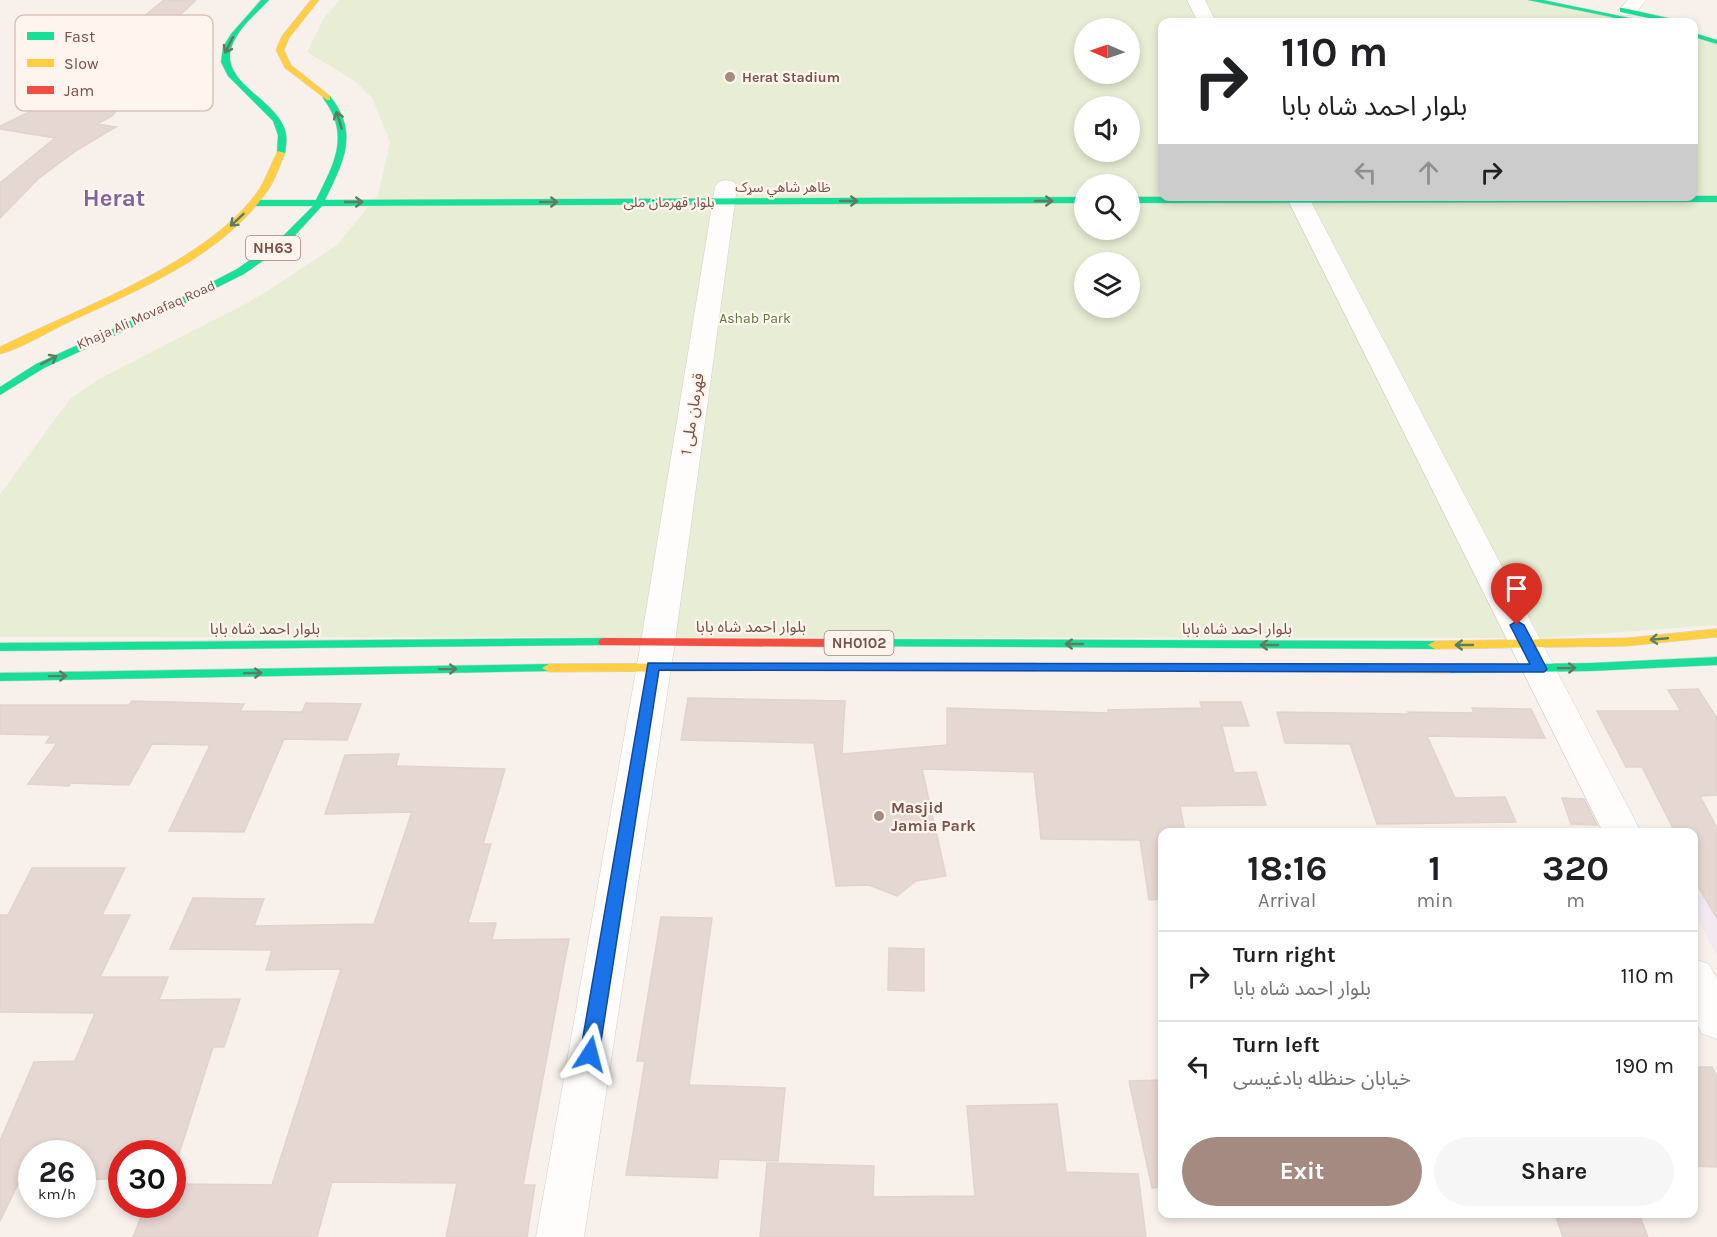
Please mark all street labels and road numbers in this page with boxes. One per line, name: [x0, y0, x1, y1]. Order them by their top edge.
street label: ظاهر شاهي سړک: [735, 179, 831, 198]
street label: بلوار قهرمان ملی: [624, 194, 715, 211]
road number: NH63: [246, 236, 300, 260]
street label: Khaja Ali Movafaq Road: [74, 277, 218, 353]
street label: قهرمان ملی 1: [676, 372, 708, 456]
street label: بلوار احمد شاه بابا: [696, 617, 806, 636]
street label: بلوار احمد شاه بابا: [210, 619, 320, 638]
street label: بلوار احمد شاه بابا: [1182, 619, 1292, 638]
road number: NH0102: [824, 631, 894, 655]

